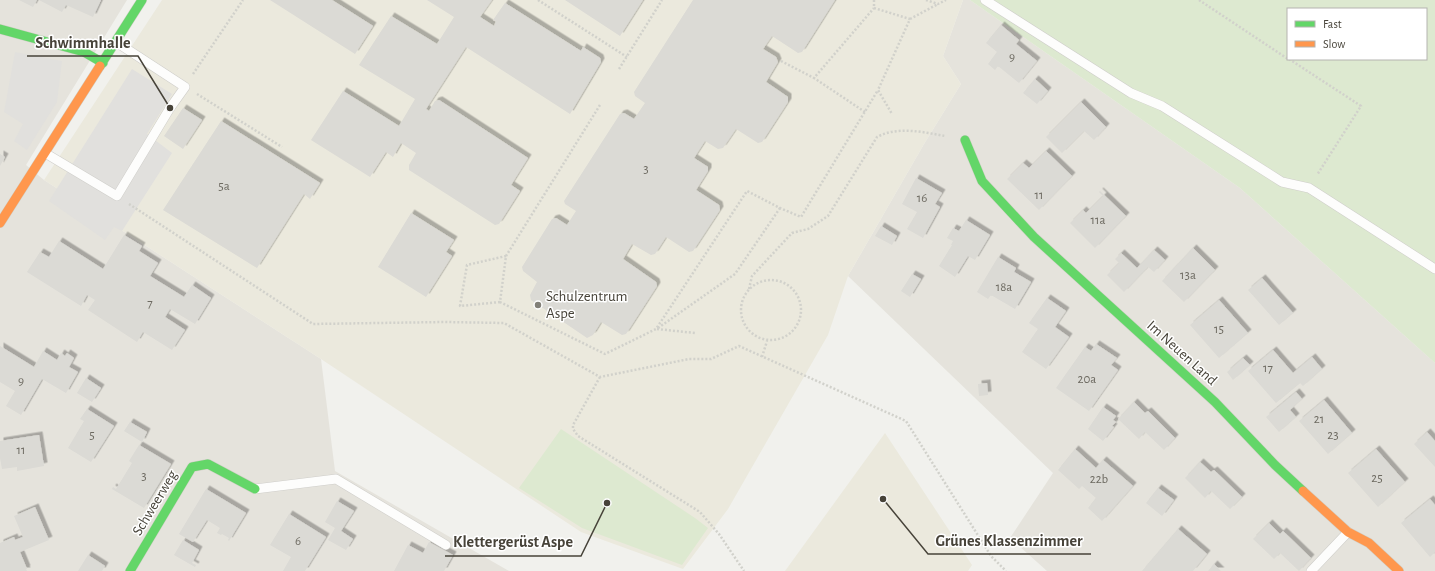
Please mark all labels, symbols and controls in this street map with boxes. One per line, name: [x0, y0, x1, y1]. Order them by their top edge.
legend: [1287, 8, 1427, 60]
text: Fast: [1323, 18, 1342, 30]
callout: Schwimmhalle: [27, 28, 138, 56]
text: Schwimmhalle: [35, 35, 131, 51]
text: Slow: [1323, 38, 1345, 50]
house number: 9: [1009, 51, 1015, 64]
house number: 3: [643, 163, 649, 176]
house number: 5a: [218, 180, 230, 193]
house number: 11: [1035, 189, 1043, 202]
house number: 16: [917, 192, 927, 205]
house number: 11a: [1091, 214, 1105, 227]
house number: 13a: [1180, 269, 1196, 282]
house number: 18a: [996, 281, 1012, 294]
place label: Schulzentrum Aspe: [546, 289, 627, 321]
house number: 7: [147, 297, 153, 310]
marker: Schulzentrum Aspe: [533, 300, 543, 310]
street label: Im Neuen Land: [1144, 318, 1220, 388]
house number: 15: [1214, 323, 1224, 336]
house number: 17: [1263, 362, 1274, 375]
house number: 20a: [1078, 373, 1096, 386]
house number: 9: [18, 375, 24, 388]
house number: 21: [1314, 413, 1324, 426]
house number: 5: [89, 429, 95, 442]
house number: 23: [1327, 429, 1339, 442]
house number: 11: [17, 444, 25, 457]
street label: Schweerweg: [130, 467, 181, 538]
house number: 3: [141, 470, 147, 483]
house number: 25: [1371, 472, 1383, 485]
house number: 22b: [1090, 473, 1109, 486]
callout: Grünes Klassenzimmer: [928, 526, 1091, 554]
callout: Klettergerüst Aspe: [445, 528, 581, 556]
text: Grünes Klassenzimmer: [935, 533, 1083, 549]
text: Klettergerüst Aspe: [453, 534, 573, 550]
house number: 6: [295, 535, 301, 548]

